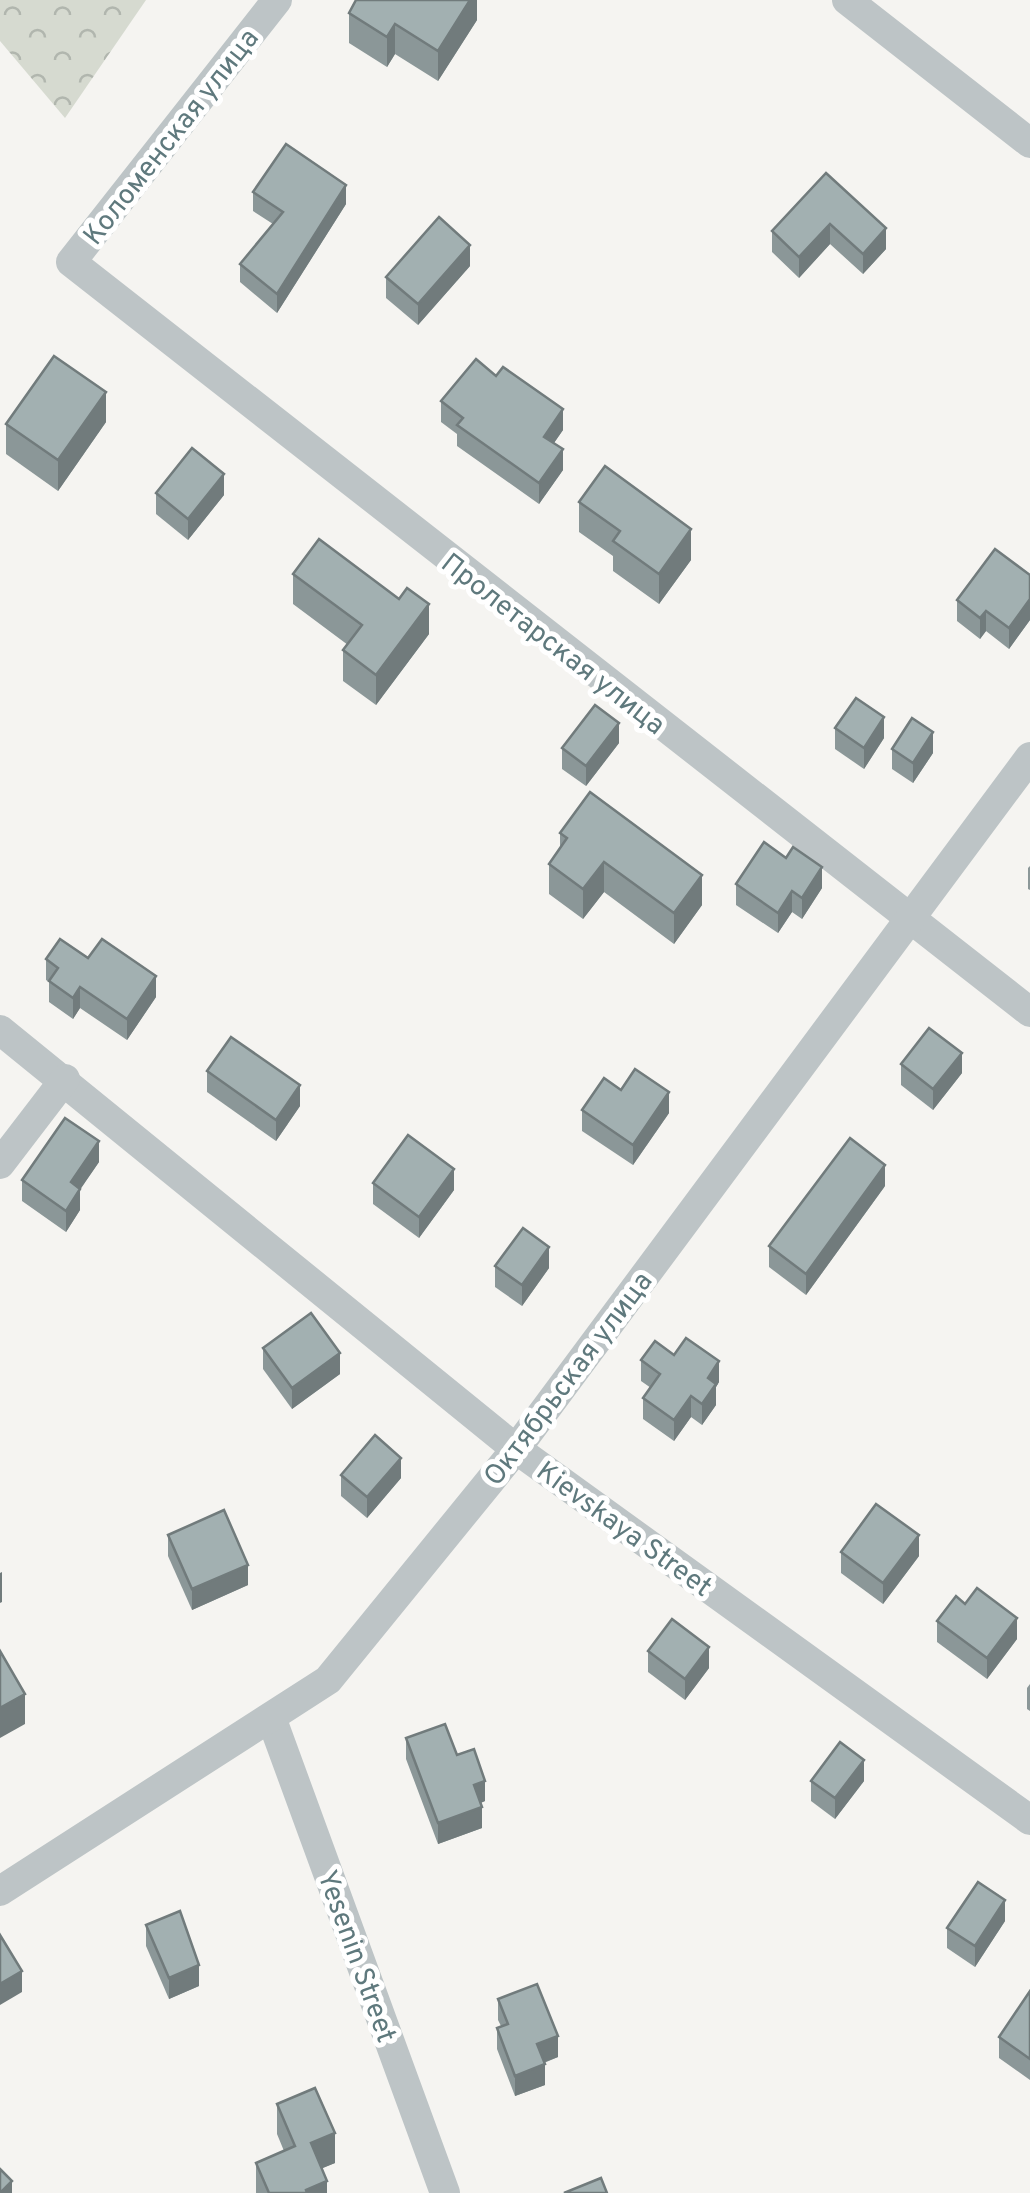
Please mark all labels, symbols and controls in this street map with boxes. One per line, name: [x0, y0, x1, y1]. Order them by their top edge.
street label: Коломенская улица: [77, 22, 268, 253]
street label: Пролетарская улица: [433, 547, 672, 744]
street label: Октябрьская улица: [477, 1265, 662, 1494]
street label: Kievskaya Street: [528, 1455, 718, 1606]
street label: Yesenin Street: [307, 1866, 403, 2048]

